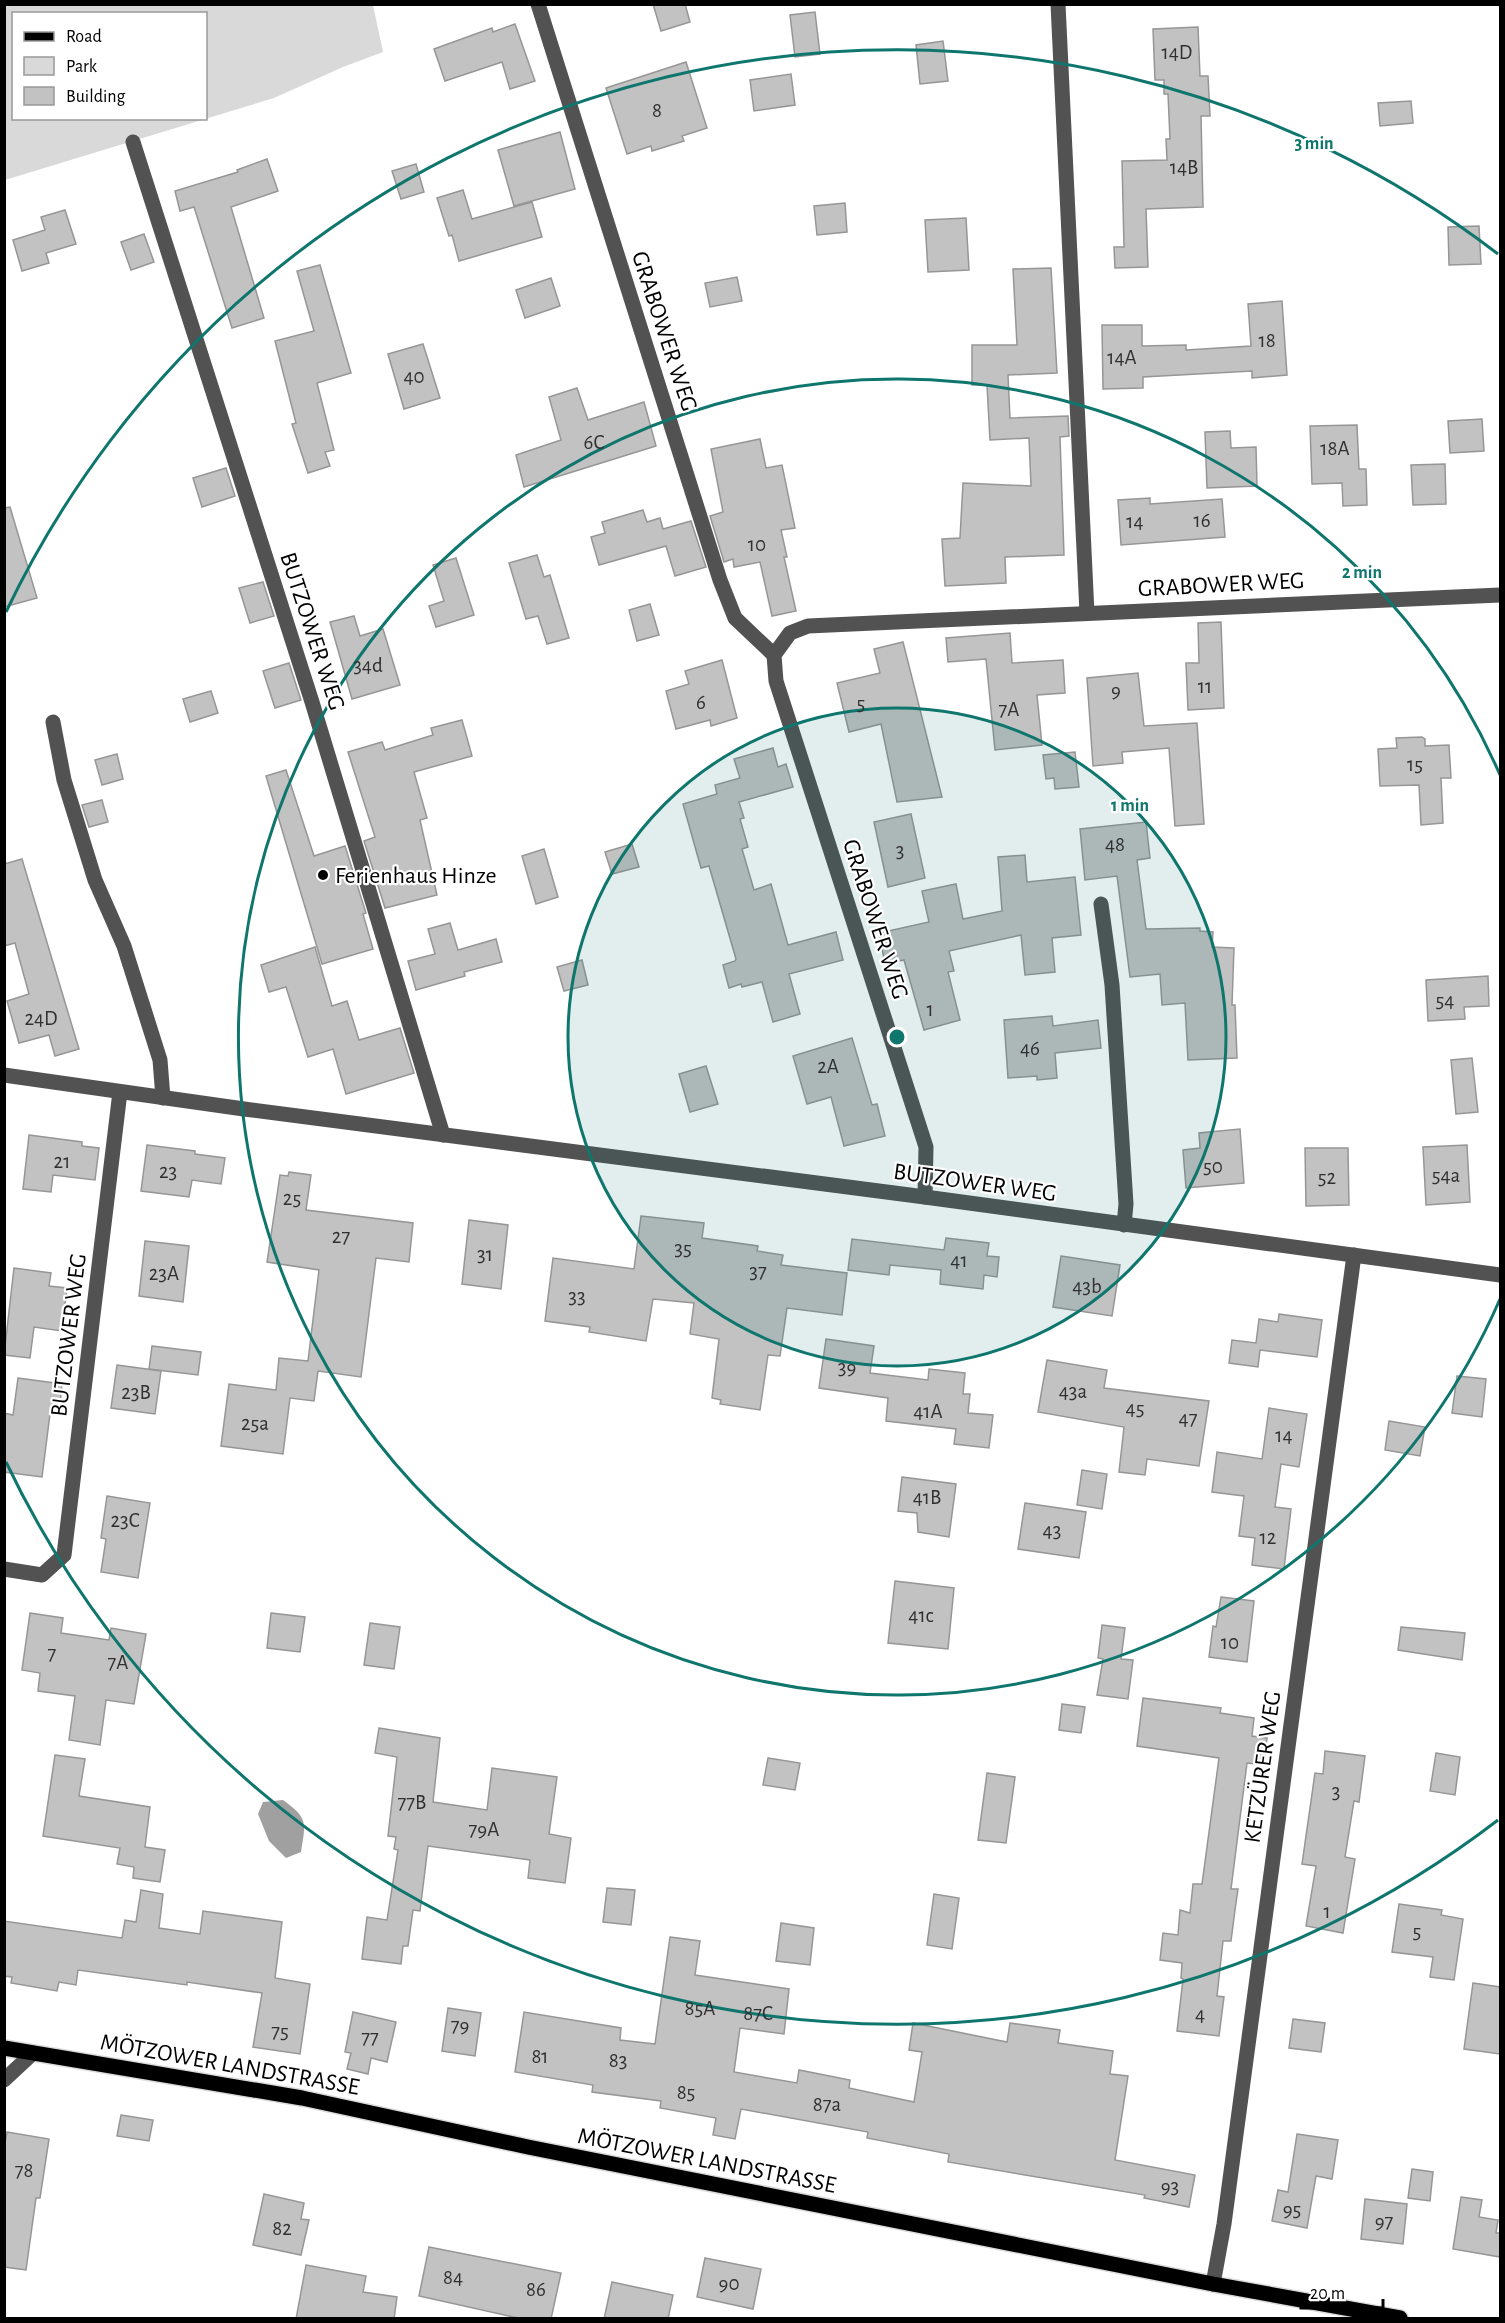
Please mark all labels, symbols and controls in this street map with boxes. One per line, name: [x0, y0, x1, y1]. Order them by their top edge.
legend: [12, 12, 207, 120]
text: Road: [66, 28, 102, 46]
house number: 14D: [1162, 42, 1192, 63]
text: Park: [66, 58, 98, 76]
text: Building: [66, 88, 126, 106]
house number: 8: [652, 100, 662, 121]
text: 3 min: [1294, 135, 1334, 153]
house number: 14B: [1170, 157, 1198, 178]
street label: GRABOWER WEG: [627, 248, 701, 414]
house number: 18: [1258, 330, 1276, 351]
house number: 14A: [1107, 347, 1137, 368]
house number: 40: [403, 366, 425, 387]
house number: 6C: [584, 432, 604, 453]
house number: 18A: [1320, 438, 1350, 459]
house number: 16: [1193, 510, 1211, 531]
house number: 14: [1126, 511, 1144, 532]
house number: 10: [748, 534, 766, 555]
street label: BUTZOWER WEG: [275, 549, 349, 713]
text: 2 min: [1342, 564, 1382, 582]
street label: GRABOWER WEG: [1137, 569, 1305, 601]
house number: 34d: [353, 655, 383, 676]
house number: 11: [1198, 676, 1212, 697]
house number: 9: [1111, 680, 1121, 701]
house number: 6: [696, 692, 706, 713]
house number: 5: [857, 693, 865, 714]
house number: 7A: [999, 699, 1019, 720]
house number: 15: [1407, 754, 1423, 775]
text: 1 min: [1111, 797, 1149, 815]
house number: 48: [1105, 834, 1125, 855]
street label: GRABOWER WEG: [838, 836, 912, 1002]
house number: 3: [896, 840, 904, 861]
place label: Ferienhaus Hinze: [335, 864, 497, 888]
marker: Ferienhaus Hinze: [316, 868, 330, 882]
house number: 54: [1436, 990, 1454, 1011]
house number: 1: [926, 999, 934, 1020]
house number: 24D: [24, 1008, 58, 1029]
centre of rings: [887, 1027, 907, 1047]
house number: 46: [1020, 1038, 1040, 1059]
house number: 2A: [817, 1056, 839, 1077]
house number: 21: [54, 1151, 70, 1172]
house number: 50: [1203, 1156, 1223, 1177]
street label: BUTZOWER WEG: [892, 1160, 1058, 1206]
house number: 23: [159, 1161, 177, 1182]
house number: 54a: [1432, 1165, 1461, 1186]
house number: 52: [1318, 1167, 1336, 1188]
house number: 25: [283, 1188, 301, 1209]
house number: 27: [332, 1226, 350, 1247]
house number: 35: [674, 1238, 692, 1259]
house number: 31: [477, 1244, 493, 1265]
house number: 41: [950, 1250, 968, 1271]
street label: BUTZOWER WEG: [47, 1252, 91, 1418]
house number: 37: [749, 1261, 767, 1282]
house number: 23A: [149, 1263, 179, 1284]
house number: 43b: [1072, 1276, 1102, 1297]
house number: 33: [568, 1286, 586, 1307]
house number: 39: [838, 1357, 856, 1378]
house number: 43a: [1059, 1381, 1088, 1402]
house number: 23B: [121, 1382, 151, 1403]
house number: 45: [1126, 1398, 1144, 1419]
house number: 41A: [913, 1401, 943, 1422]
house number: 47: [1179, 1408, 1198, 1429]
house number: 25a: [241, 1413, 269, 1434]
house number: 14: [1275, 1425, 1293, 1446]
house number: 41B: [913, 1487, 941, 1508]
house number: 23C: [110, 1510, 140, 1531]
house number: 43: [1043, 1520, 1061, 1541]
house number: 12: [1260, 1527, 1276, 1548]
house number: 41c: [908, 1605, 934, 1626]
house number: 10: [1221, 1632, 1239, 1653]
house number: 7: [48, 1643, 57, 1664]
house number: 7A: [108, 1652, 128, 1673]
street label: KETZÜRER WEG: [1239, 1689, 1286, 1845]
house number: 3: [1332, 1781, 1340, 1802]
house number: 77B: [398, 1792, 426, 1813]
house number: 79A: [469, 1819, 499, 1840]
house number: 1: [1323, 1901, 1331, 1922]
house number: 5: [1413, 1921, 1421, 1942]
house number: 85A: [685, 1998, 715, 2019]
house number: 87C: [743, 2003, 773, 2024]
house number: 4: [1195, 2004, 1205, 2025]
house number: 79: [451, 2015, 469, 2036]
house number: 75: [271, 2021, 289, 2042]
house number: 77: [361, 2027, 379, 2048]
street label: MÖTZOWER LANDSTRASSE: [98, 2029, 362, 2100]
house number: 81: [531, 2046, 549, 2067]
house number: 83: [609, 2050, 627, 2071]
house number: 85: [677, 2082, 695, 2103]
house number: 87a: [813, 2094, 842, 2115]
street label: MÖTZOWER LANDSTRASSE: [576, 2123, 839, 2198]
house number: 78: [15, 2160, 33, 2181]
house number: 93: [1161, 2176, 1179, 2197]
house number: 95: [1283, 2199, 1301, 2220]
house number: 97: [1375, 2211, 1394, 2232]
house number: 82: [272, 2218, 292, 2239]
house number: 84: [443, 2267, 463, 2288]
scale bar: [1301, 2272, 1384, 2310]
house number: 90: [719, 2273, 739, 2294]
house number: 86: [526, 2279, 546, 2300]
text: 20 m: [1310, 2285, 1345, 2303]

